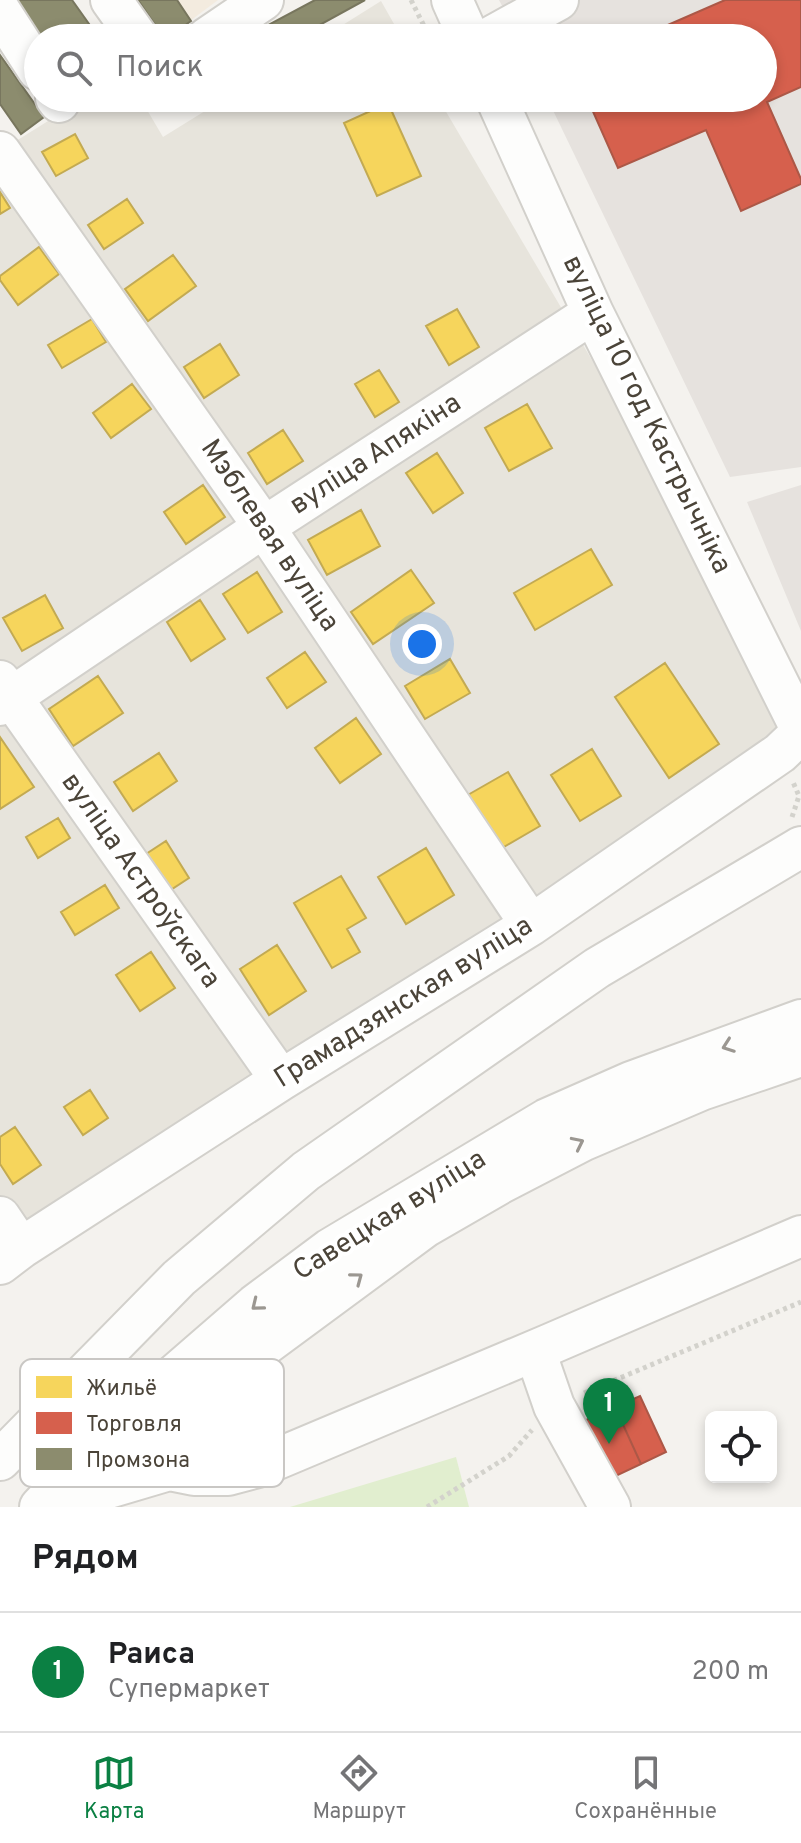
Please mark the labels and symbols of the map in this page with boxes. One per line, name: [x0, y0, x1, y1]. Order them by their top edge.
street label: вуліца 10 год Кастрычніка: [553, 250, 739, 580]
street label: вуліца Апякіна: [283, 386, 469, 524]
street label: Мэблевая вуліца: [191, 433, 347, 639]
your location: [402, 624, 442, 664]
street label: вуліца Астроўскага: [52, 766, 228, 996]
street label: Грамадзянская вуліца: [268, 909, 540, 1097]
one-way arrow: [721, 1036, 735, 1052]
one-way arrow: [570, 1137, 585, 1153]
street label: Савецкая вуліца: [287, 1142, 493, 1290]
one-way arrow: [348, 1273, 363, 1287]
one-way arrow: [251, 1295, 266, 1309]
legend: [20, 1359, 284, 1487]
text: Жильё: [86, 1376, 157, 1403]
pin: 1: [583, 1378, 635, 1444]
text: Торговля: [86, 1412, 182, 1439]
text: Промзона: [86, 1448, 190, 1475]

